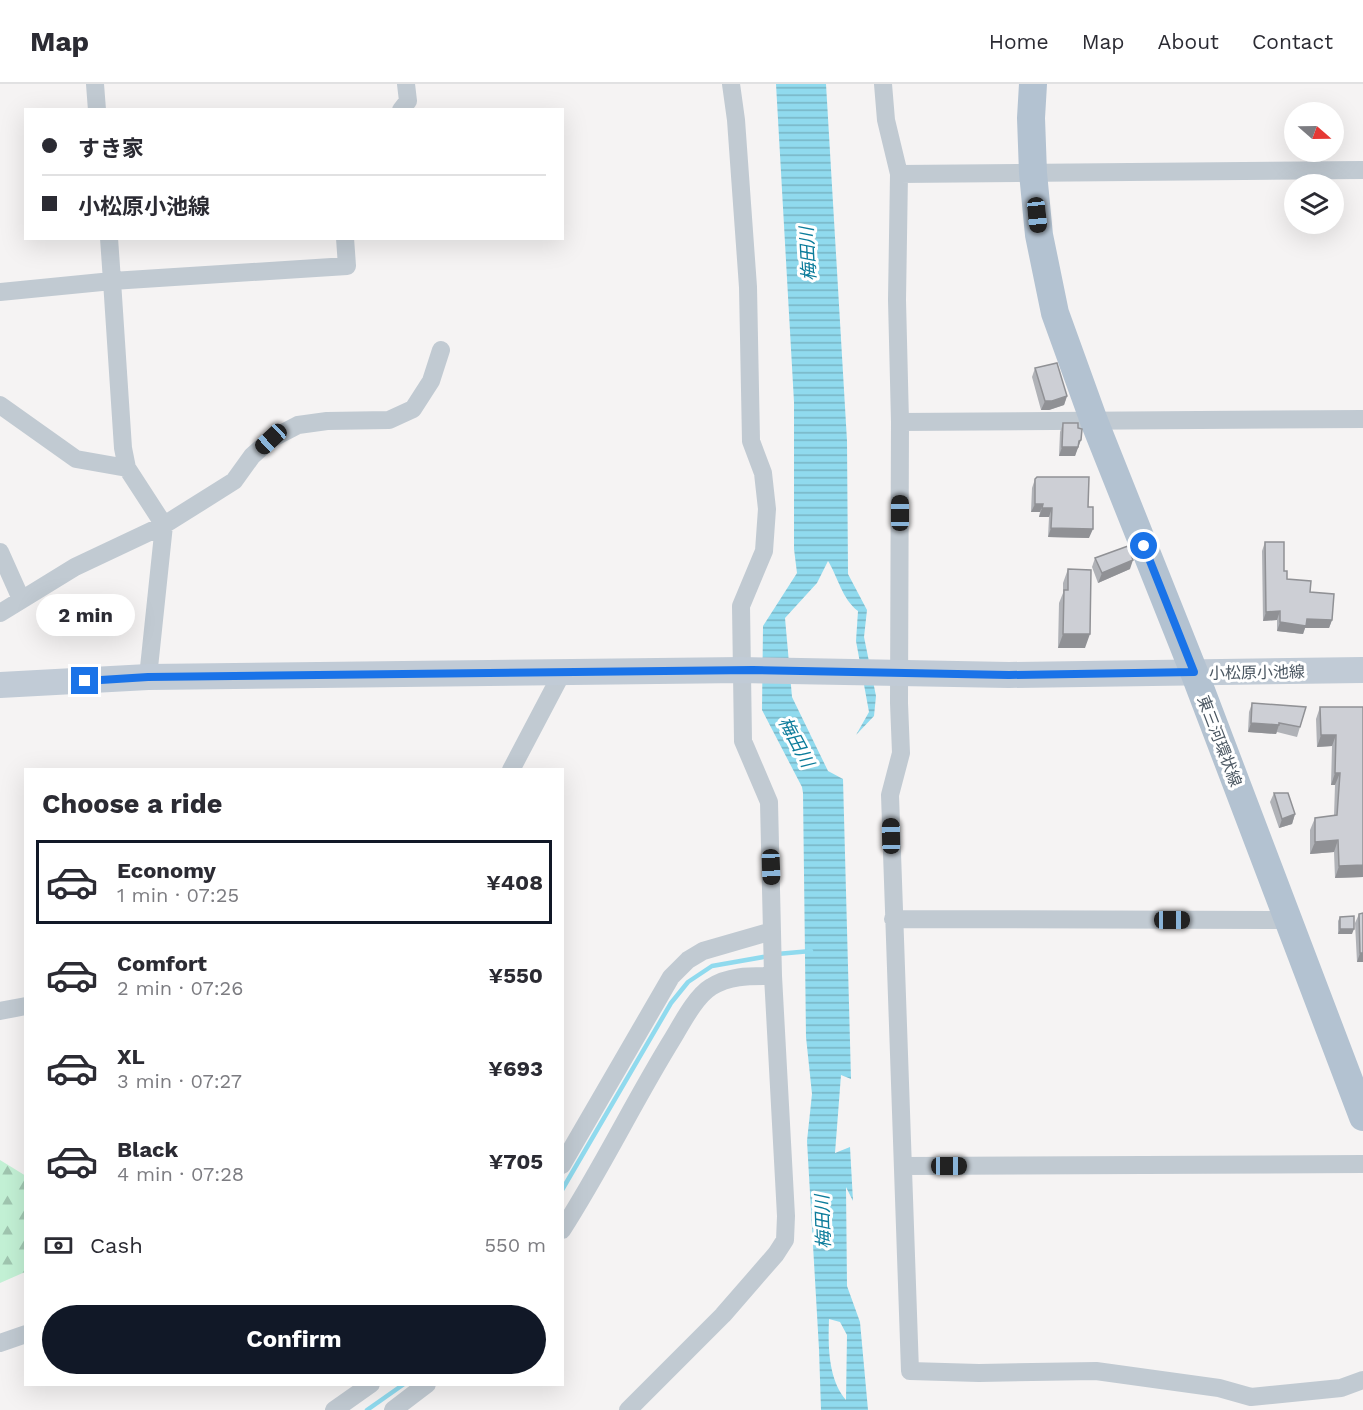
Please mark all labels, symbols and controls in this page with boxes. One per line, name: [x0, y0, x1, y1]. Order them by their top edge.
text: Map: [30, 25, 89, 58]
text: Home: [989, 29, 1049, 54]
text: Map: [1082, 29, 1125, 54]
text: About: [1158, 29, 1219, 54]
text: Contact: [1252, 29, 1333, 54]
north arrow: [1284, 102, 1344, 162]
map controls: [1284, 102, 1344, 234]
text: すき家: [78, 136, 144, 161]
button: layers: [1284, 174, 1344, 234]
text: 小松原小池線: [78, 194, 210, 219]
car: [1026, 196, 1048, 234]
water label: 梅田川: [795, 225, 819, 282]
car: [252, 420, 290, 458]
car: [891, 495, 909, 531]
route start: [1130, 532, 1157, 559]
callout: 2 min: [36, 594, 134, 636]
text: 2 min: [58, 603, 113, 627]
street label: 小松原小池線: [1209, 662, 1305, 683]
route end: [71, 667, 98, 694]
street label: 東三河環状線: [1193, 693, 1246, 789]
water label: 梅田川: [774, 713, 819, 772]
text: Choose a ride: [42, 788, 222, 820]
car: [882, 818, 900, 854]
car: [761, 849, 781, 885]
icon: car: [45, 855, 99, 909]
text: Economy: [117, 858, 216, 883]
text: ¥408: [486, 870, 543, 895]
text: 1 min · 07:25: [117, 883, 239, 907]
car: [1154, 911, 1190, 929]
icon: car: [45, 948, 99, 1002]
text: Comfort: [117, 951, 207, 976]
text: ¥550: [489, 963, 543, 988]
text: 2 min · 07:26: [117, 976, 243, 1000]
icon: car: [45, 1041, 99, 1095]
text: XL: [117, 1044, 145, 1069]
text: ¥693: [488, 1056, 543, 1081]
text: 3 min · 07:27: [117, 1069, 242, 1093]
icon: car: [45, 1134, 99, 1188]
text: Black: [117, 1137, 178, 1162]
text: ¥705: [489, 1149, 543, 1174]
car: [931, 1157, 967, 1175]
text: 4 min · 07:28: [117, 1162, 244, 1186]
water label: 梅田川: [811, 1193, 834, 1249]
icon: cash: [42, 1229, 75, 1262]
text: Cash: [90, 1233, 143, 1258]
text: 550 m: [484, 1233, 546, 1257]
button: Confirm: [42, 1305, 546, 1374]

